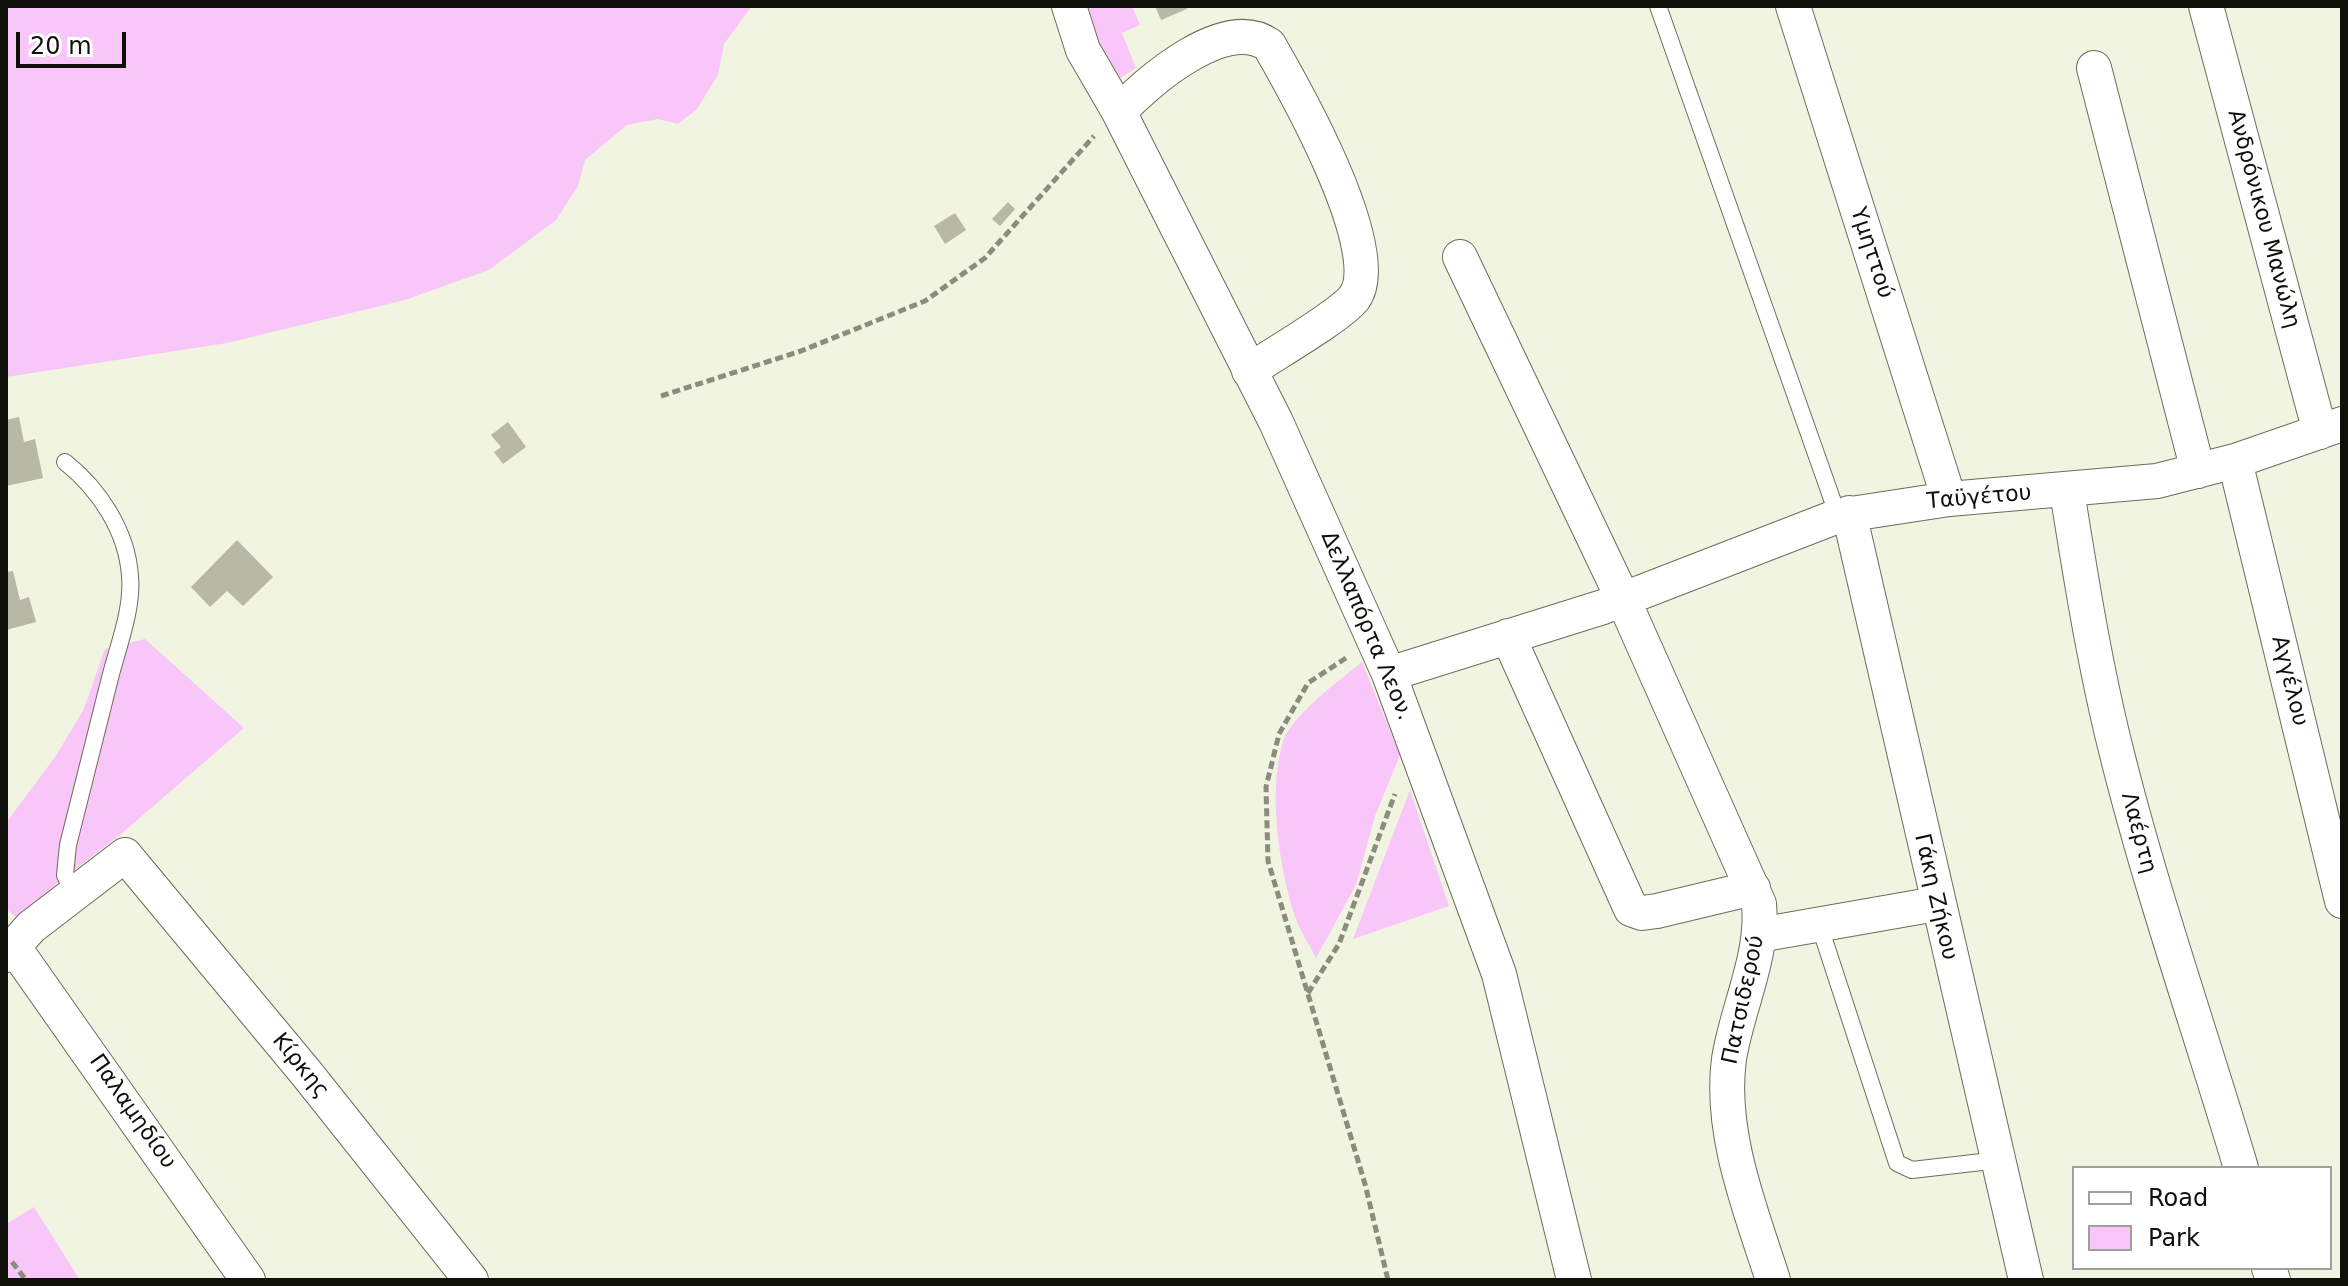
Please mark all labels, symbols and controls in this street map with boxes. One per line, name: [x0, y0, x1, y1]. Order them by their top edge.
scale bar: [20, 16, 130, 66]
text: 20 m: [30, 32, 92, 60]
street label: Ανδρόνικου Μανώλη: [2221, 107, 2305, 331]
street label: Υμηττού: [1844, 204, 1898, 302]
street label: Ταϋγέτου: [1926, 480, 2032, 516]
street label: Δελλαπόρτα Λεον.: [1314, 528, 1418, 724]
street label: Αγγέλου: [2265, 633, 2313, 729]
street label: Λαέρτη: [2115, 790, 2161, 876]
street label: Γάκη Ζήκου: [1908, 831, 1962, 963]
street label: Πατσιδερού: [1717, 933, 1771, 1067]
street label: Κίρκης: [266, 1028, 334, 1104]
street label: Παλαμηδίου: [83, 1050, 181, 1174]
legend: [2072, 1166, 2332, 1270]
text: Road: [2148, 1184, 2208, 1212]
text: Park: [2148, 1224, 2200, 1252]

